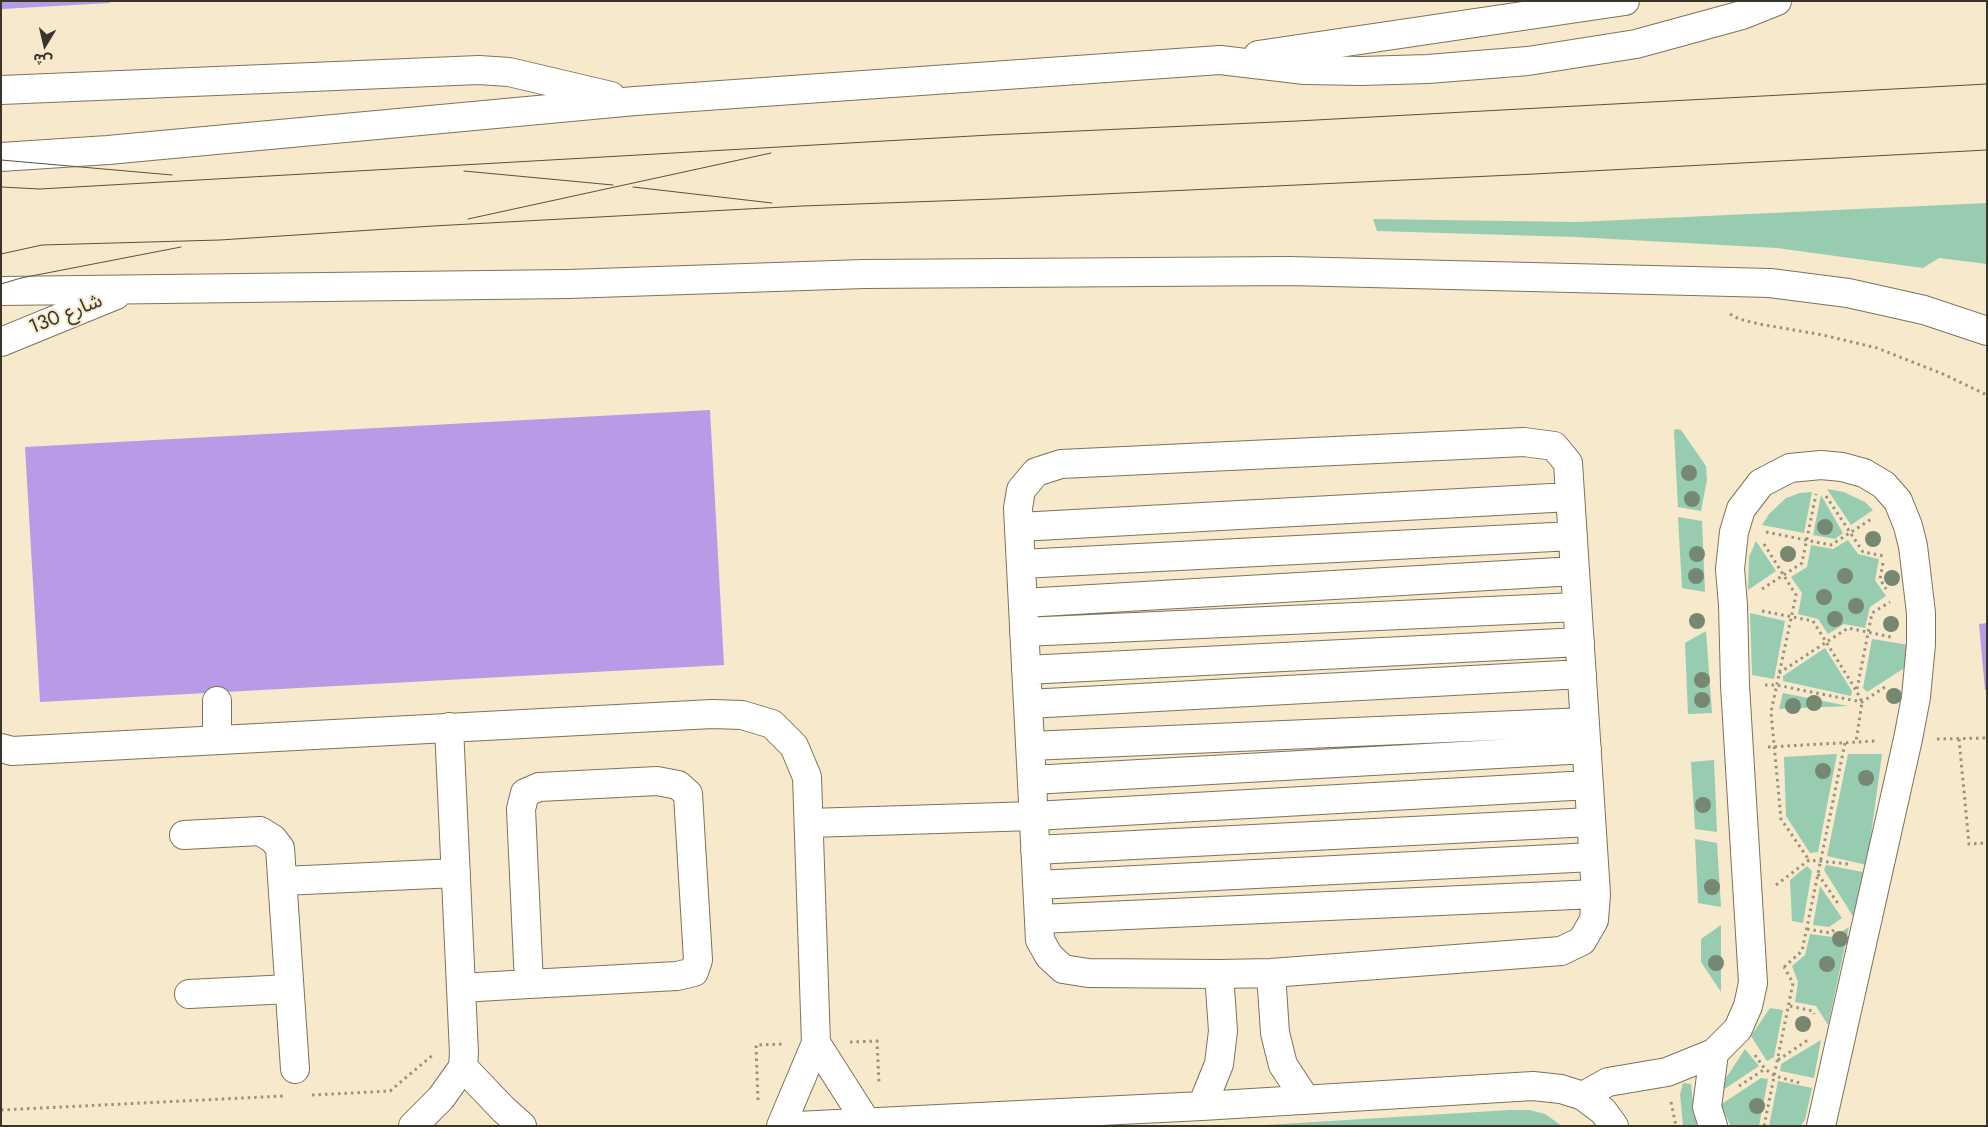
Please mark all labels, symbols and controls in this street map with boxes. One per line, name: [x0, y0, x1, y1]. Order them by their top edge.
north arrow: [20, 20, 70, 70]
text: ش: [32, 48, 54, 71]
street label: شارع 130: [26, 289, 106, 341]

